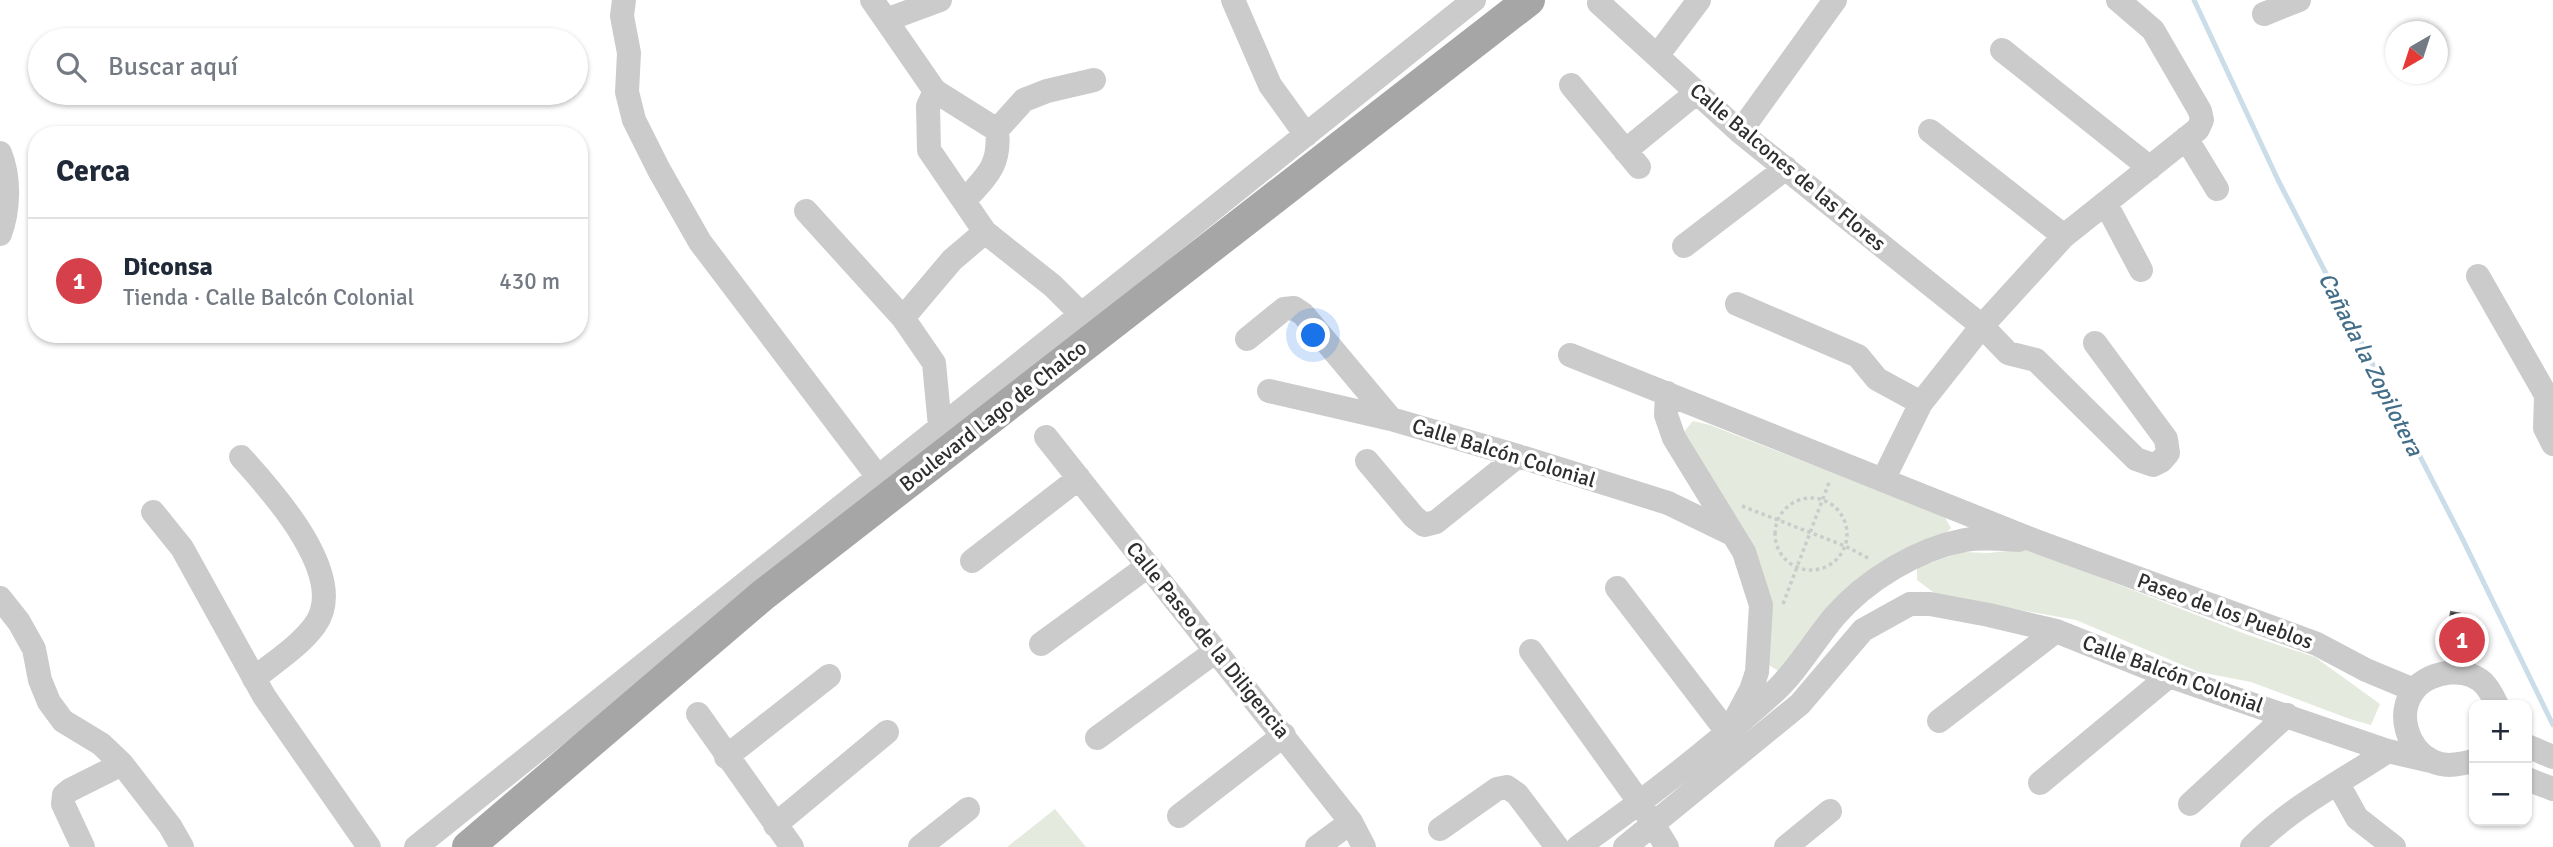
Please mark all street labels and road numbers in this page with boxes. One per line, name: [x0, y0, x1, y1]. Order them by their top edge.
street label: Calle Balcones de las Flores: [1685, 77, 1891, 257]
street label: Boulevard Lago de Chalco: [894, 335, 1092, 497]
street label: Calle Balcón Colonial: [1409, 413, 1599, 493]
street label: Calle Paseo de la Diligencia: [1121, 536, 1295, 744]
street label: Paseo de los Pueblos: [2134, 567, 2316, 655]
street label: Calle Balcón Colonial: [2079, 629, 2267, 719]

